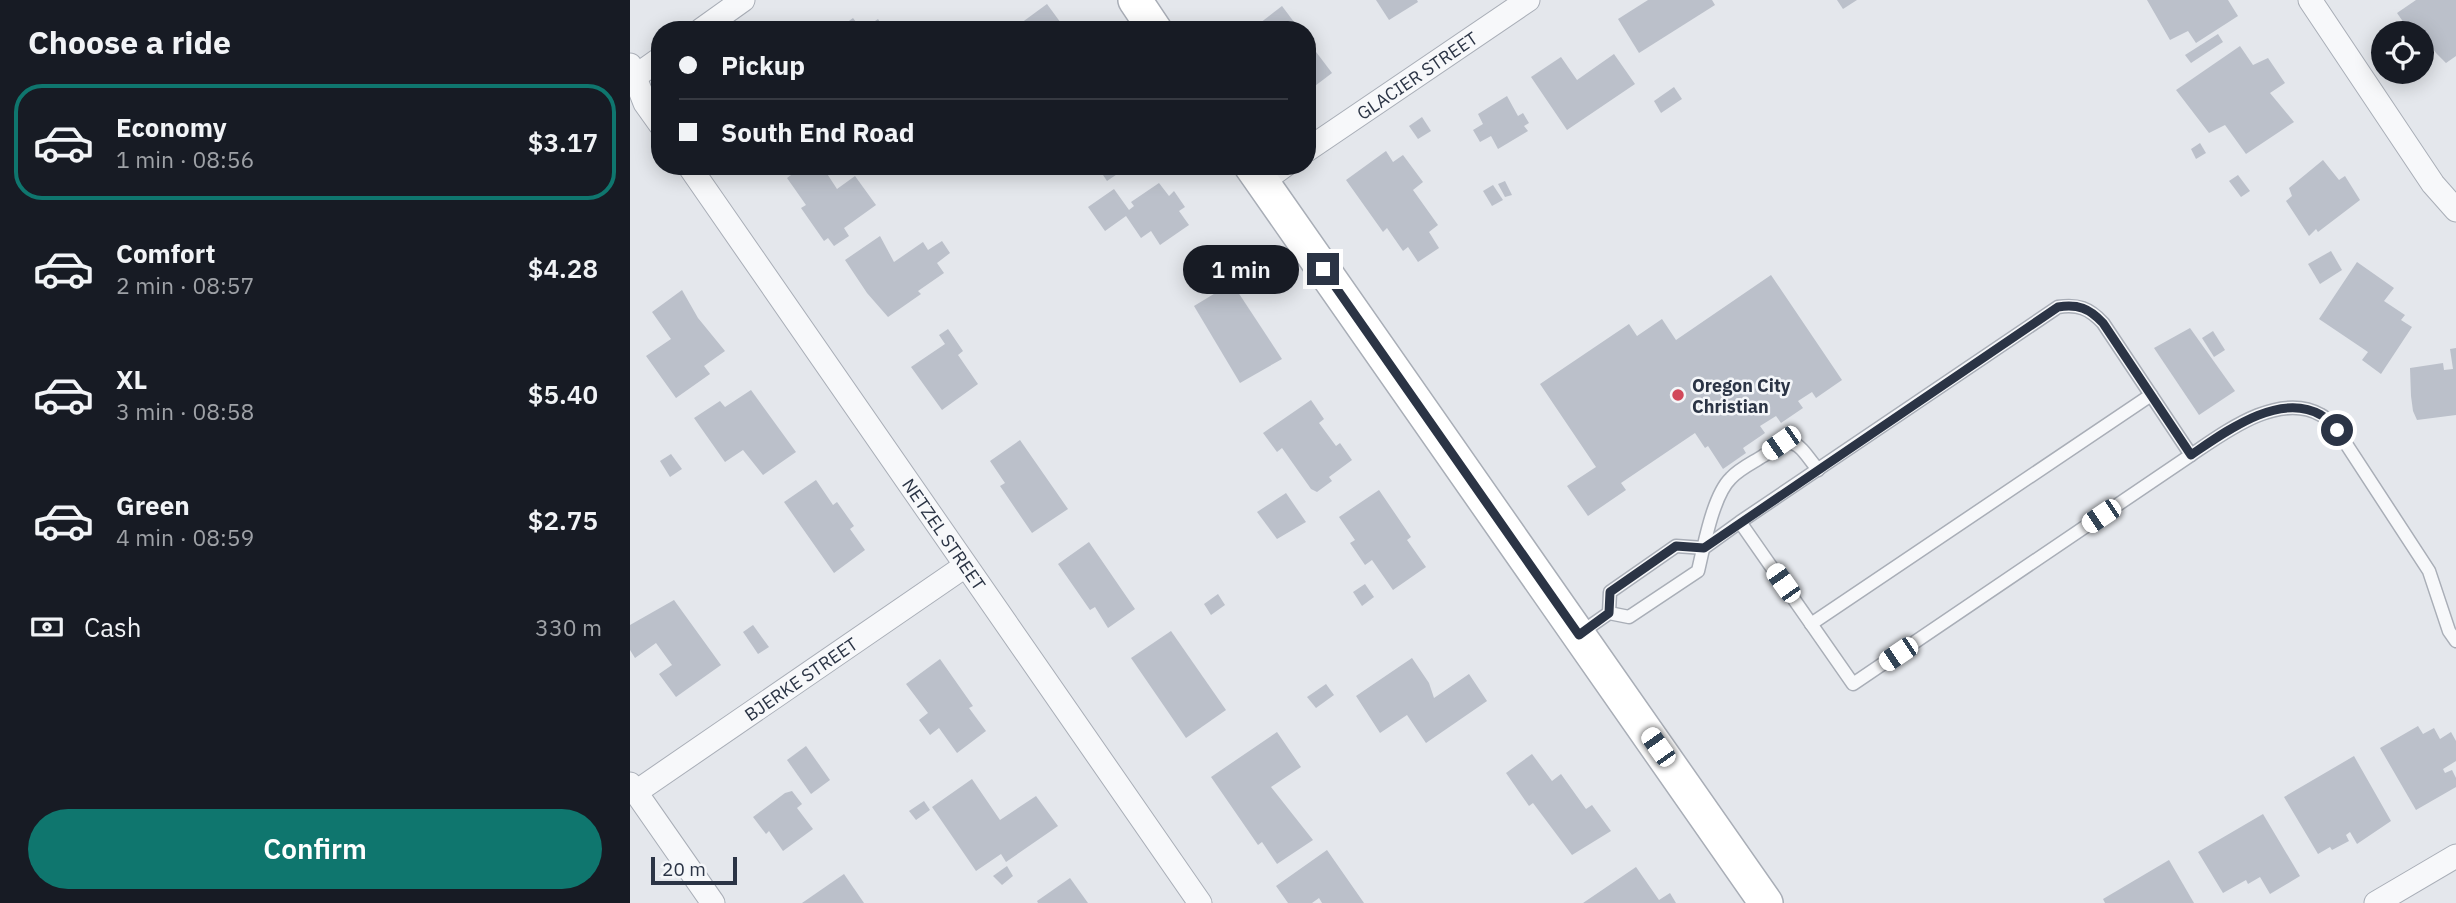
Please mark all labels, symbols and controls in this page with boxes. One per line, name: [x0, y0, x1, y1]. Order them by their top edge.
text: Choose a ride: [28, 21, 231, 63]
map controls: [2371, 21, 2434, 84]
button: locate: [2371, 21, 2434, 84]
street label: GLACIER STREET: [1352, 26, 1482, 124]
text: Pickup: [721, 48, 805, 82]
text: Economy: [116, 110, 227, 144]
icon: car: [32, 111, 95, 174]
text: South End Road: [721, 115, 915, 149]
text: $3.17: [528, 125, 598, 159]
text: 1 min · 08:56: [116, 144, 254, 174]
text: Comfort: [116, 236, 215, 270]
icon: car: [32, 237, 95, 300]
callout: 1 min: [1183, 244, 1298, 294]
text: $4.28: [528, 251, 598, 285]
route end: [1307, 253, 1339, 285]
text: 1 min: [1211, 254, 1271, 284]
text: 2 min · 08:57: [116, 270, 254, 300]
text: XL: [116, 362, 147, 396]
icon: car: [32, 363, 95, 426]
place label: Oregon City Christian: [1692, 374, 1791, 418]
text: $5.40: [528, 377, 598, 411]
marker: Oregon City Christian: [1670, 387, 1686, 403]
text: 3 min · 08:58: [116, 396, 254, 426]
route start: [2321, 414, 2353, 446]
car: [1758, 422, 1805, 464]
street label: NETZEL STREET: [897, 474, 991, 595]
text: Green: [116, 488, 190, 522]
icon: car: [32, 489, 95, 552]
car: [2078, 496, 2125, 536]
text: $2.75: [528, 503, 598, 537]
text: 4 min · 08:59: [116, 522, 254, 552]
car: [1763, 560, 1804, 606]
icon: cash: [28, 608, 66, 646]
text: Cash: [84, 610, 141, 644]
text: 330 m: [535, 612, 602, 642]
street label: BJERKE STREET: [740, 632, 862, 726]
car: [1875, 634, 1922, 674]
car: [1638, 724, 1679, 770]
button: Confirm: [28, 809, 602, 889]
scale bar: [651, 854, 737, 886]
text: 20 m: [662, 857, 706, 881]

